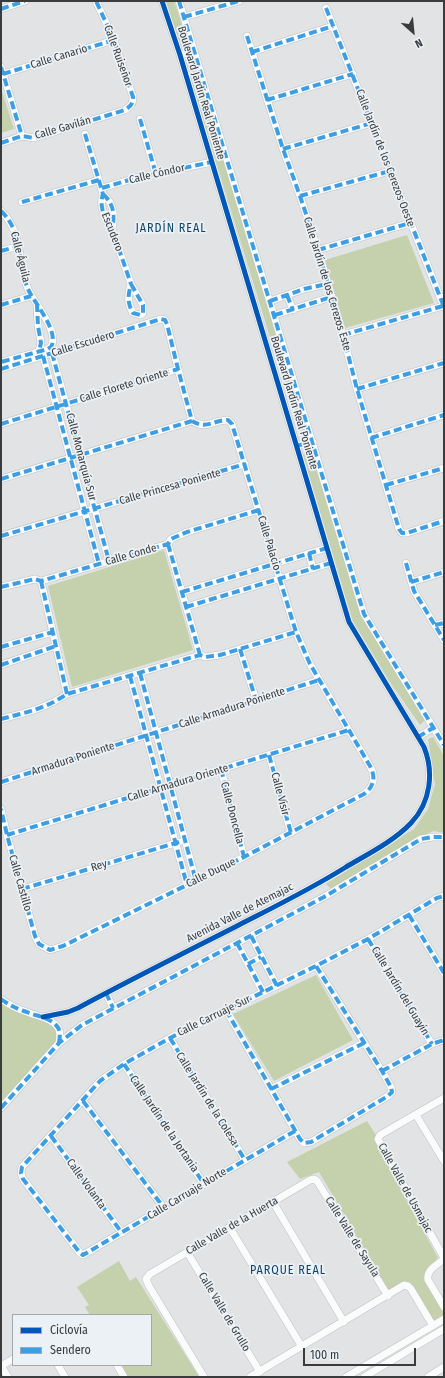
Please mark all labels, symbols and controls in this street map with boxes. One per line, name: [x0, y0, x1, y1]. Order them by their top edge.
north arrow: [393, 12, 433, 52]
street label: Calle Ruiseñor: [101, 23, 135, 89]
street label: Boulevard Jardín Real Poniente: [174, 25, 228, 161]
text: N: [413, 36, 425, 50]
street label: Calle Canario: [29, 42, 89, 72]
street label: Calle Jardín de los Cerezos Oeste: [353, 87, 417, 229]
street label: Calle Gavilán: [33, 114, 93, 142]
street label: Calle Cóndor: [128, 161, 186, 187]
street label: Escudero: [98, 211, 126, 253]
street label: Calle Jardín de los Cerezos Este: [300, 216, 354, 352]
district label: JARDÍN REAL: [135, 222, 207, 236]
street label: Calle Águila: [7, 230, 33, 284]
street label: Calle Escudero: [50, 328, 116, 360]
street label: Boulevard Jardín Real Poniente: [267, 335, 321, 471]
street label: Calle Florete Oriente: [78, 366, 170, 406]
street label: Calle Monarquía Sur: [63, 412, 99, 502]
street label: Calle Princesa Poniente: [118, 466, 222, 508]
street label: Calle Palacio: [254, 514, 284, 572]
street label: Calle Conde: [104, 541, 158, 569]
street label: Calle Armadura Poniente: [177, 685, 287, 731]
street label: Armadura Poniente: [30, 739, 116, 779]
street label: Calle Armadura Oriente: [126, 761, 230, 805]
street label: Calle Visir: [268, 771, 292, 817]
street label: Calle Doncella: [217, 781, 247, 845]
street label: Calle Castillo: [6, 853, 34, 913]
street label: Calle Duque: [184, 855, 238, 891]
street label: Rey: [89, 857, 109, 875]
street label: Avenida Valle de Atemajac: [184, 880, 296, 946]
street label: Calle Jardín del Guayín: [368, 944, 432, 1038]
street label: Calle Carruaje Sur: [175, 993, 253, 1039]
street label: Calle Jardín de la Colesa: [173, 1050, 241, 1148]
street label: Calle Jardín de la Jortania: [127, 1073, 201, 1175]
street label: Calle Valle de Usmajac: [375, 1141, 435, 1235]
street label: Calle Volanta: [63, 1156, 109, 1212]
street label: Calle Carruaje Norte: [145, 1165, 229, 1223]
street label: Calle Valle de la Huerta: [184, 1194, 280, 1258]
street label: Calle Valle de Sayula: [322, 1194, 382, 1280]
district label: PARQUE REAL: [250, 1264, 326, 1278]
street label: Calle Valle de Grullo: [195, 1270, 253, 1354]
legend: [12, 1314, 152, 1366]
text: Ciclovía: [50, 1323, 88, 1337]
scale bar: [305, 1340, 418, 1366]
text: Sendero: [50, 1343, 91, 1357]
text: 100 m: [310, 1348, 339, 1362]

